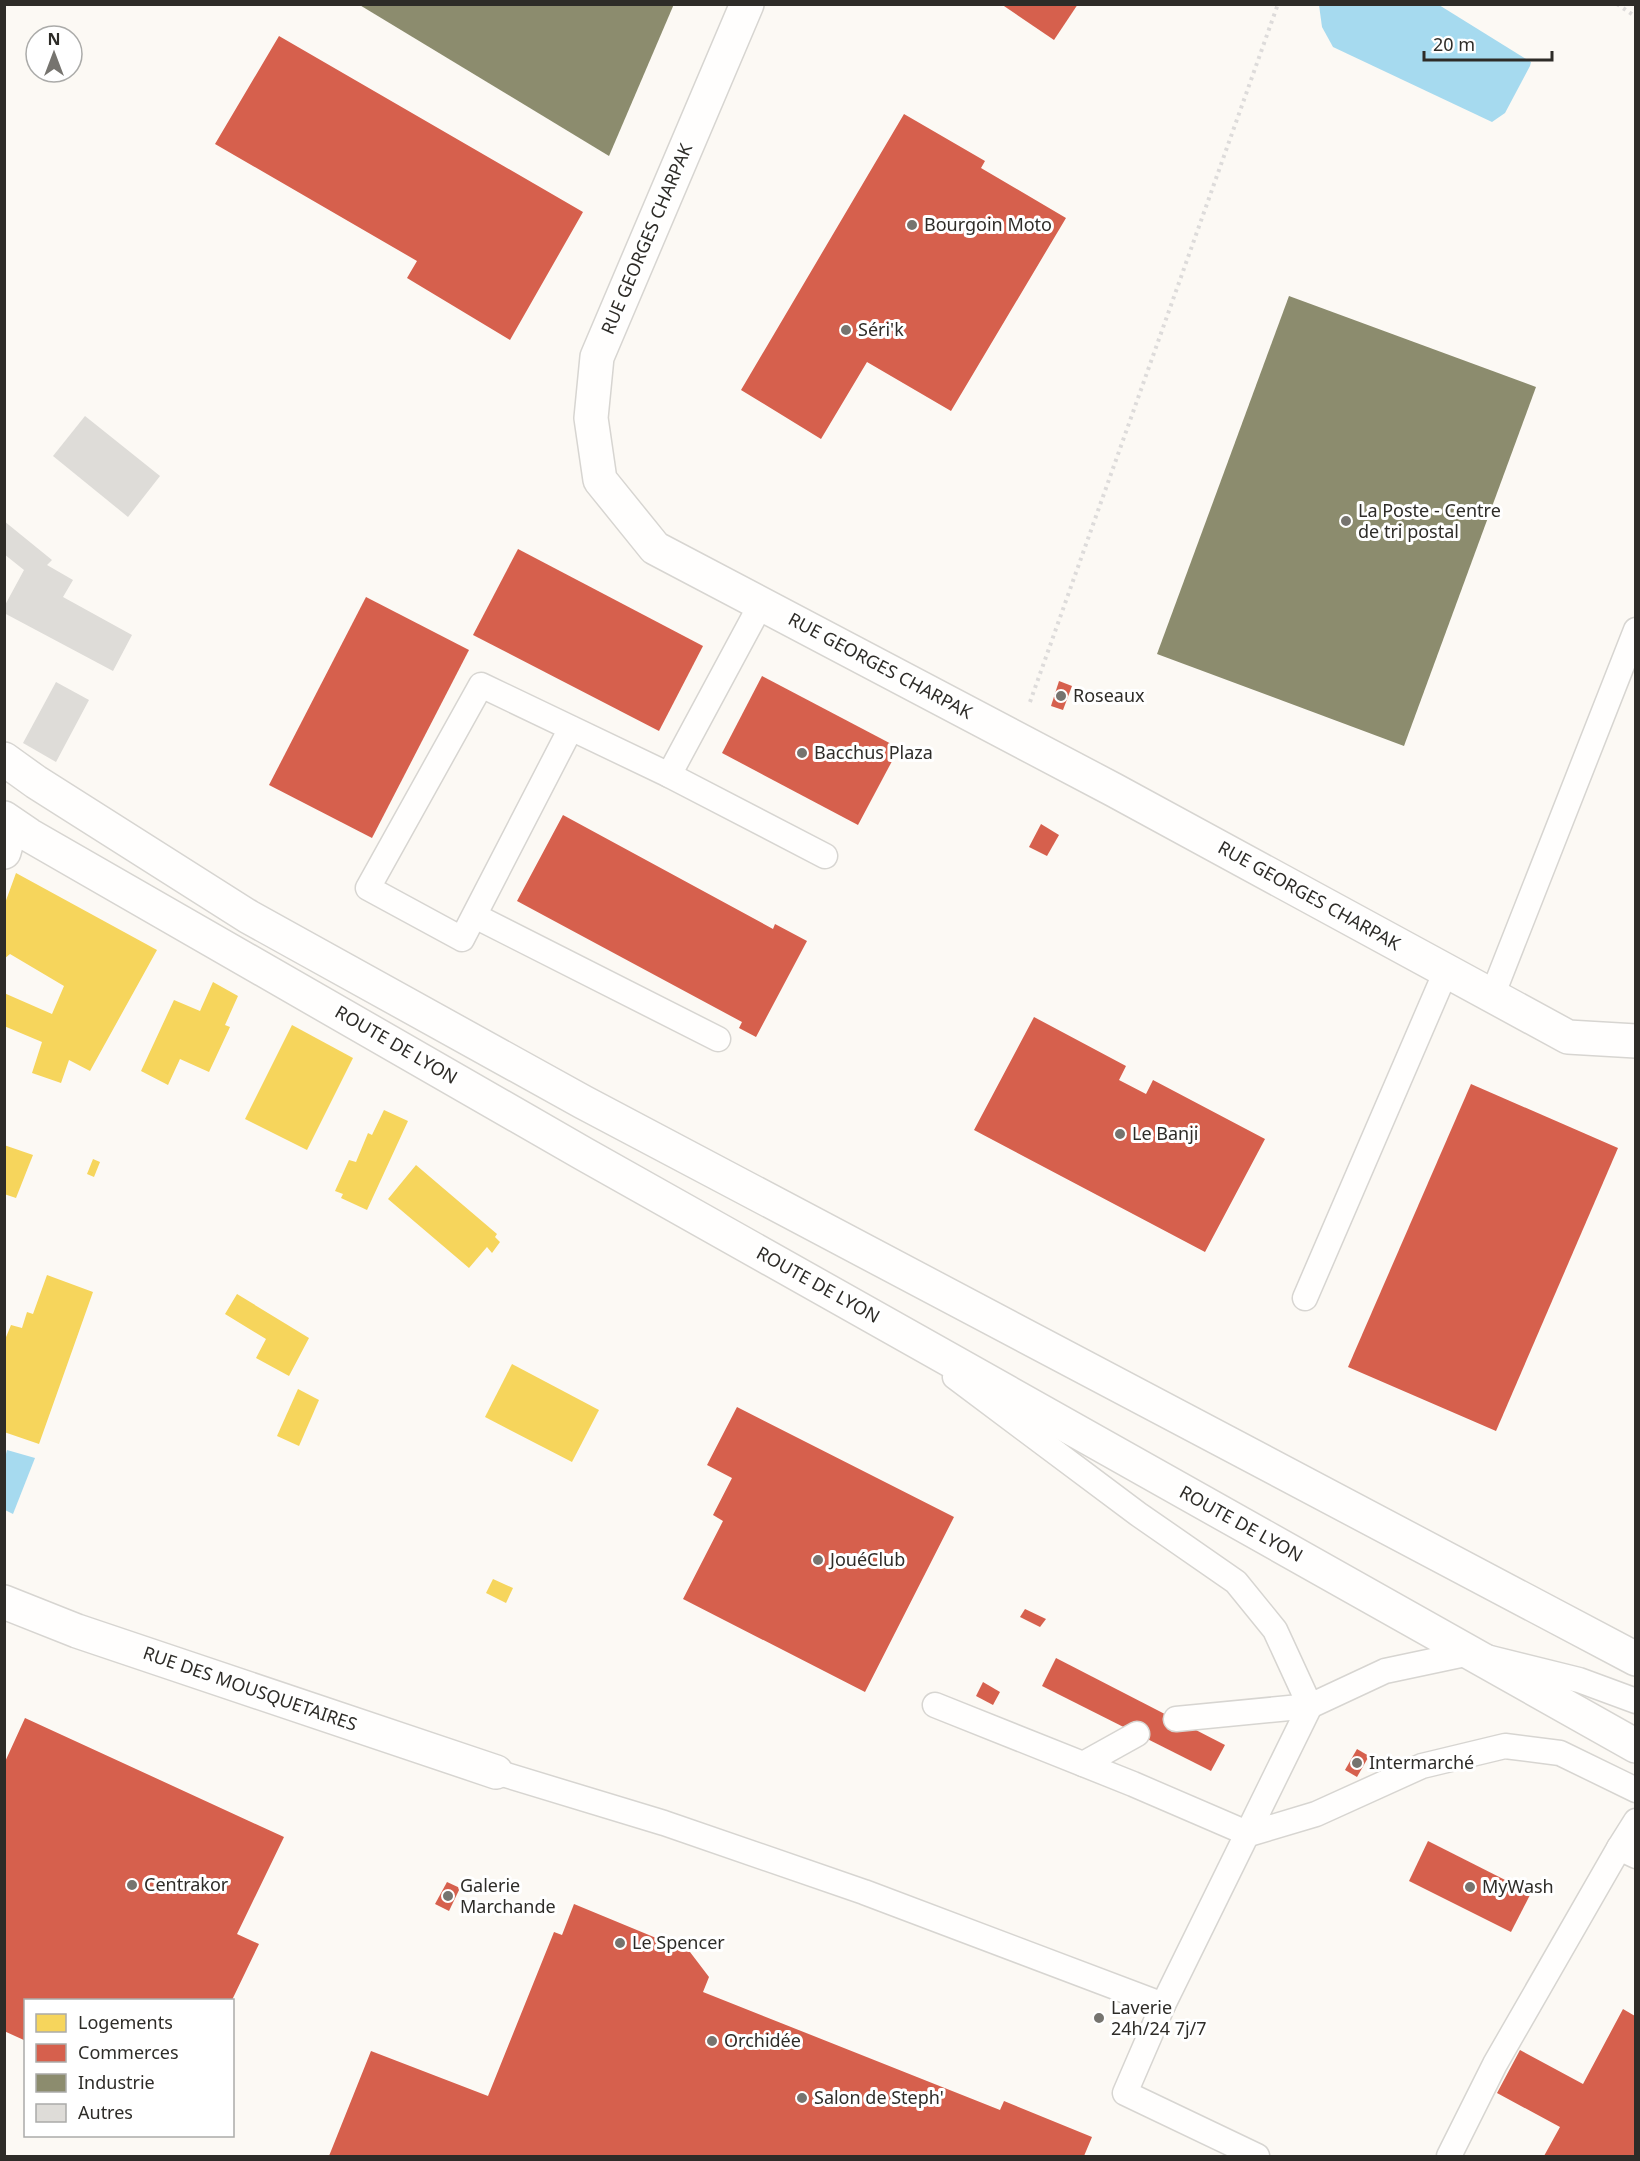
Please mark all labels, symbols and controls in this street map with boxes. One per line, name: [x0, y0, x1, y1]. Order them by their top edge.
north arrow: [24, 24, 84, 84]
scale bar: [1424, 24, 1552, 62]
text: N: [47, 28, 61, 50]
text: 20 m: [1433, 32, 1475, 56]
street label: RUE GEORGES CHARPAK: [595, 139, 698, 338]
place label: Bourgoin Moto: [924, 212, 1052, 236]
marker: Bourgoin Moto: [905, 218, 919, 232]
place label: Séri'k: [858, 317, 904, 341]
marker: Séri'k: [839, 323, 853, 337]
place label: La Poste - Centre de tri postal: [1358, 498, 1501, 543]
marker: La Poste - Centre de tri postal: [1339, 514, 1353, 528]
street label: RUE GEORGES CHARPAK: [784, 606, 977, 724]
place label: Roseaux: [1073, 683, 1145, 707]
marker: Roseaux: [1054, 689, 1068, 703]
place label: Bacchus Plaza: [814, 740, 933, 764]
marker: Bacchus Plaza: [795, 746, 809, 760]
street label: RUE GEORGES CHARPAK: [1214, 835, 1406, 956]
street label: ROUTE DE LYON: [331, 999, 462, 1089]
place label: Le Banji: [1132, 1121, 1198, 1145]
marker: Le Banji: [1113, 1127, 1127, 1141]
street label: ROUTE DE LYON: [753, 1240, 884, 1328]
street label: ROUTE DE LYON: [1176, 1479, 1307, 1567]
place label: JouéClub: [828, 1547, 905, 1571]
marker: JouéClub: [811, 1553, 825, 1567]
street label: RUE DES MOUSQUETAIRES: [140, 1640, 361, 1736]
place label: Intermarché: [1369, 1750, 1474, 1774]
marker: Intermarché: [1350, 1756, 1364, 1770]
place label: Centrakor: [144, 1872, 229, 1896]
place label: Galerie Marchande: [460, 1873, 556, 1918]
place label: MyWash: [1482, 1874, 1554, 1898]
marker: Centrakor: [125, 1878, 139, 1892]
marker: MyWash: [1463, 1880, 1477, 1894]
marker: Galerie Marchande: [441, 1889, 455, 1903]
place label: Le Spencer: [632, 1930, 725, 1954]
marker: Le Spencer: [613, 1936, 627, 1950]
place label: Laverie 24h/24 7j/7: [1111, 1995, 1207, 2040]
legend: [24, 1999, 234, 2137]
text: Logements: [78, 2010, 173, 2034]
marker: Laverie 24h/24 7j/7: [1092, 2011, 1106, 2025]
place label: Orchidée: [724, 2028, 801, 2052]
marker: Orchidée: [705, 2034, 719, 2048]
text: Commerces: [78, 2040, 179, 2064]
text: Industrie: [78, 2070, 155, 2094]
place label: Salon de Steph': [814, 2085, 944, 2109]
marker: Salon de Steph': [795, 2091, 809, 2105]
text: Autres: [78, 2100, 133, 2124]

